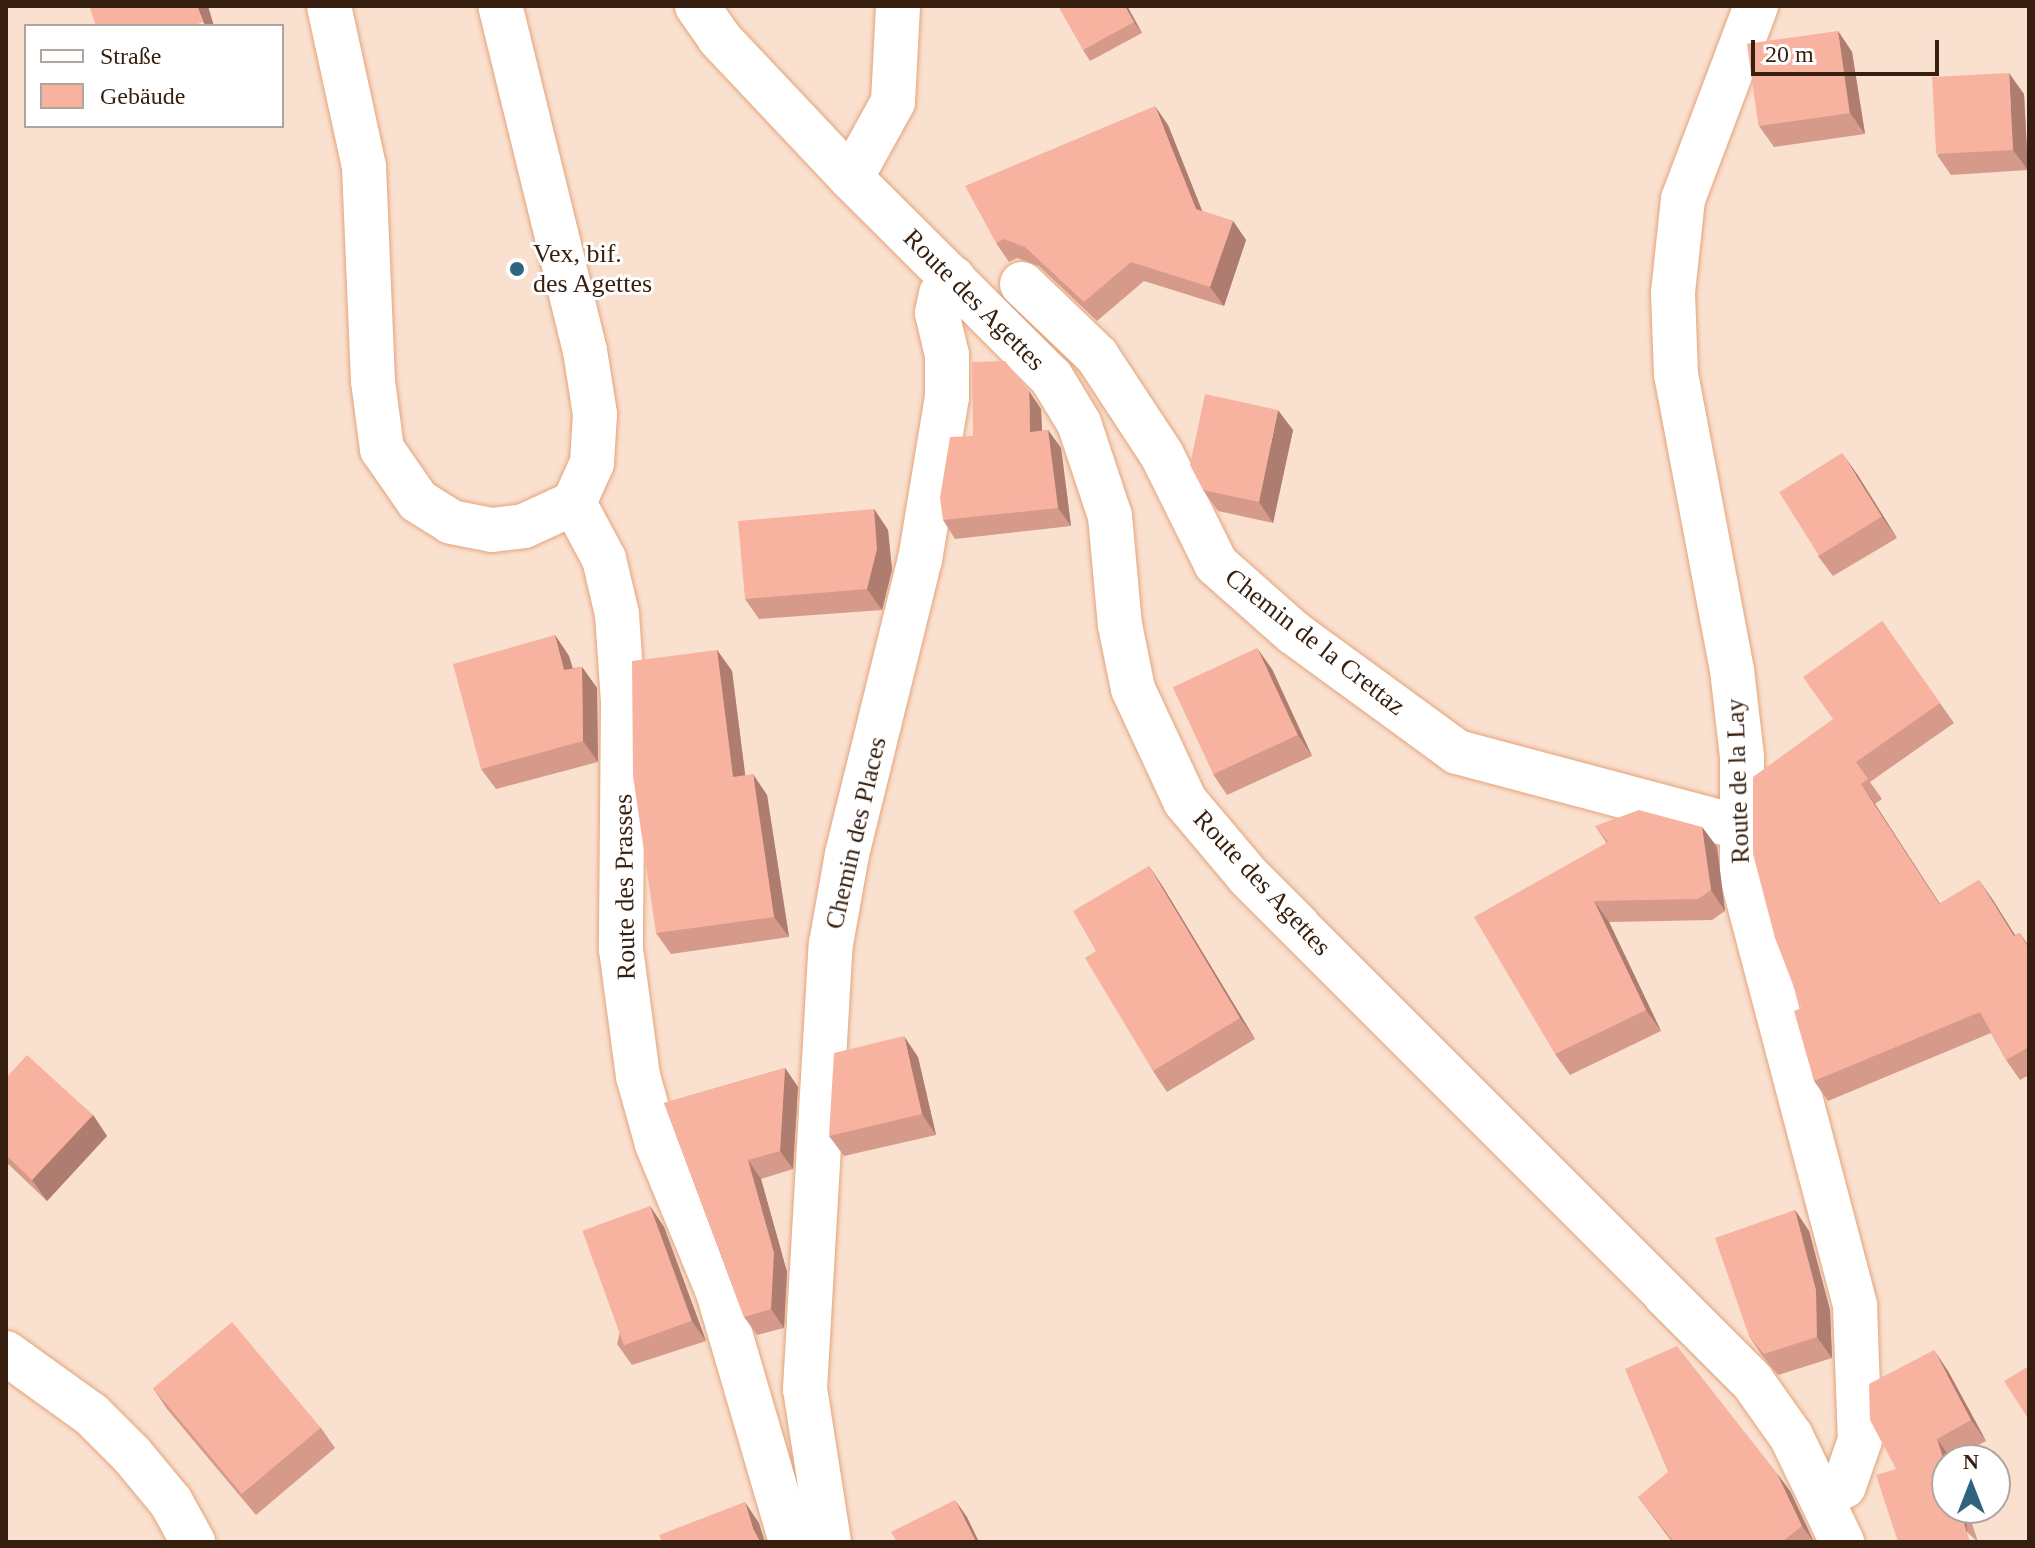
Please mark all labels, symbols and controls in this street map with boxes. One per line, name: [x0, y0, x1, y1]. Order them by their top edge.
legend: [24, 24, 284, 128]
scale bar: [1755, 24, 1943, 74]
text: 20 m: [1765, 41, 1814, 67]
text: Straße: [100, 43, 161, 69]
text: Gebäude: [100, 83, 185, 109]
street label: Route des Agettes: [896, 222, 1052, 378]
place label: Vex, bif. des Agettes: [533, 238, 654, 300]
marker: Vex, bif. des Agettes: [508, 260, 526, 278]
street label: Chemin de la Crettaz: [1219, 562, 1411, 722]
street label: Route de la Lay: [1720, 698, 1756, 864]
street label: Chemin des Places: [819, 734, 893, 932]
street label: Route des Prasses: [608, 794, 642, 980]
street label: Route des Agettes: [1186, 803, 1338, 963]
north arrow: [1931, 1444, 2011, 1524]
text: N: [1963, 1449, 1979, 1474]

